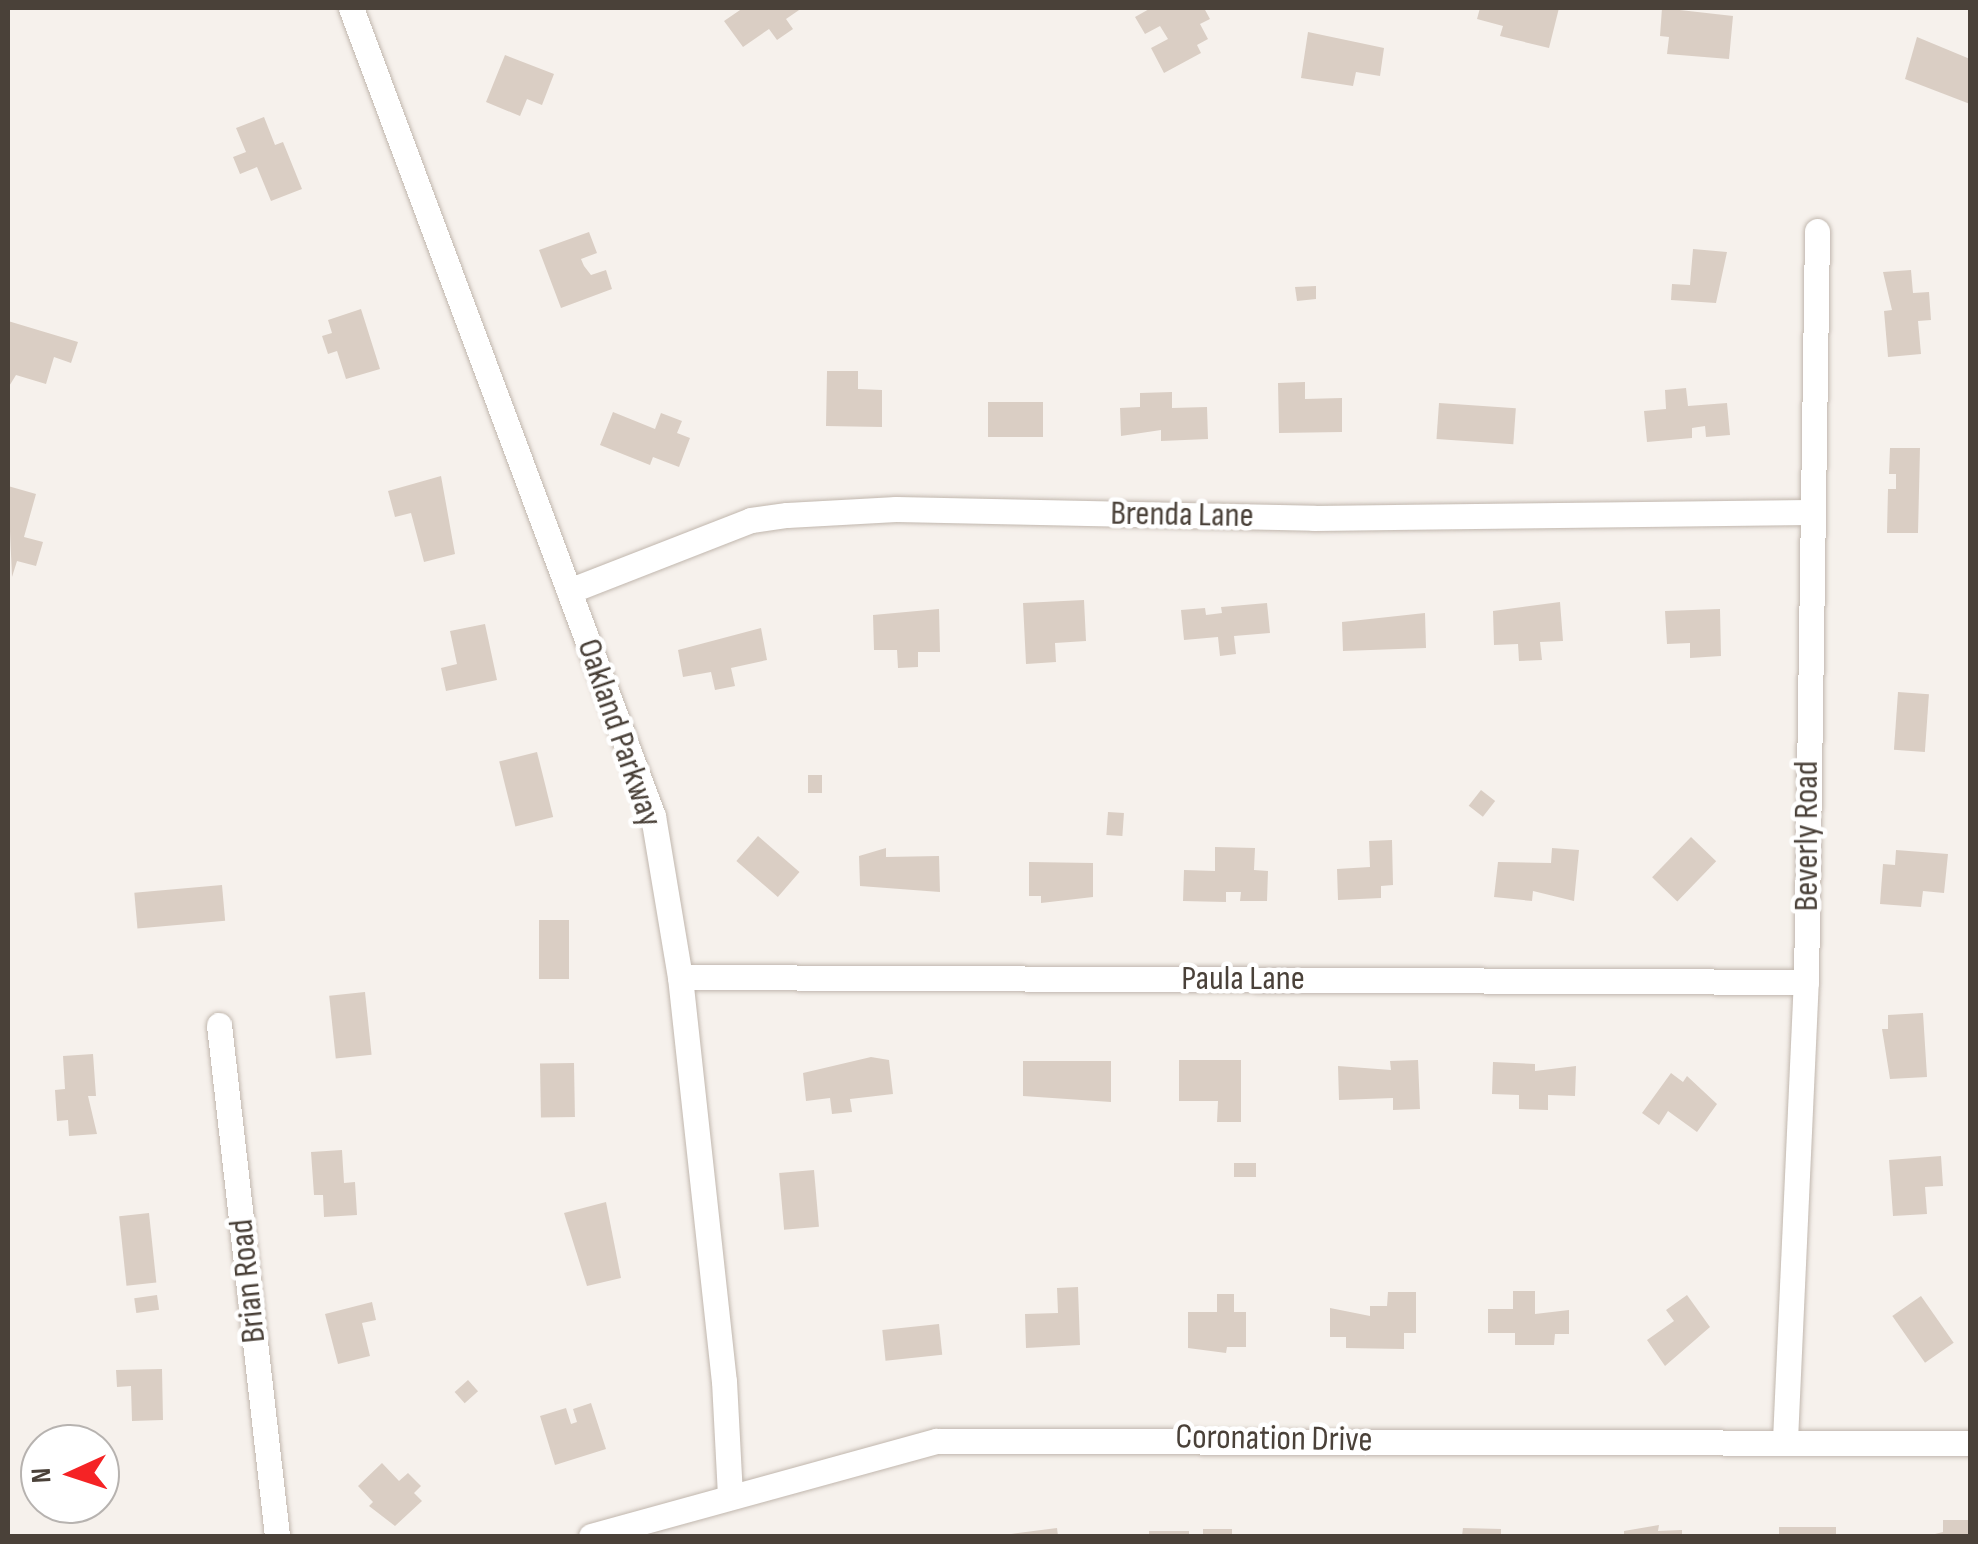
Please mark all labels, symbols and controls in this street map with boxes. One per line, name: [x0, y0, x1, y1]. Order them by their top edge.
street label: Brenda Lane: [1110, 493, 1254, 537]
street label: Oakland Parkway: [567, 633, 671, 833]
street label: Beverly Road: [1786, 761, 1828, 911]
street label: Paula Lane: [1181, 958, 1305, 1000]
street label: Brian Road: [221, 1217, 275, 1345]
street label: Coronation Drive: [1175, 1416, 1373, 1462]
north arrow: [20, 1424, 120, 1524]
text: N: [25, 1467, 58, 1484]

